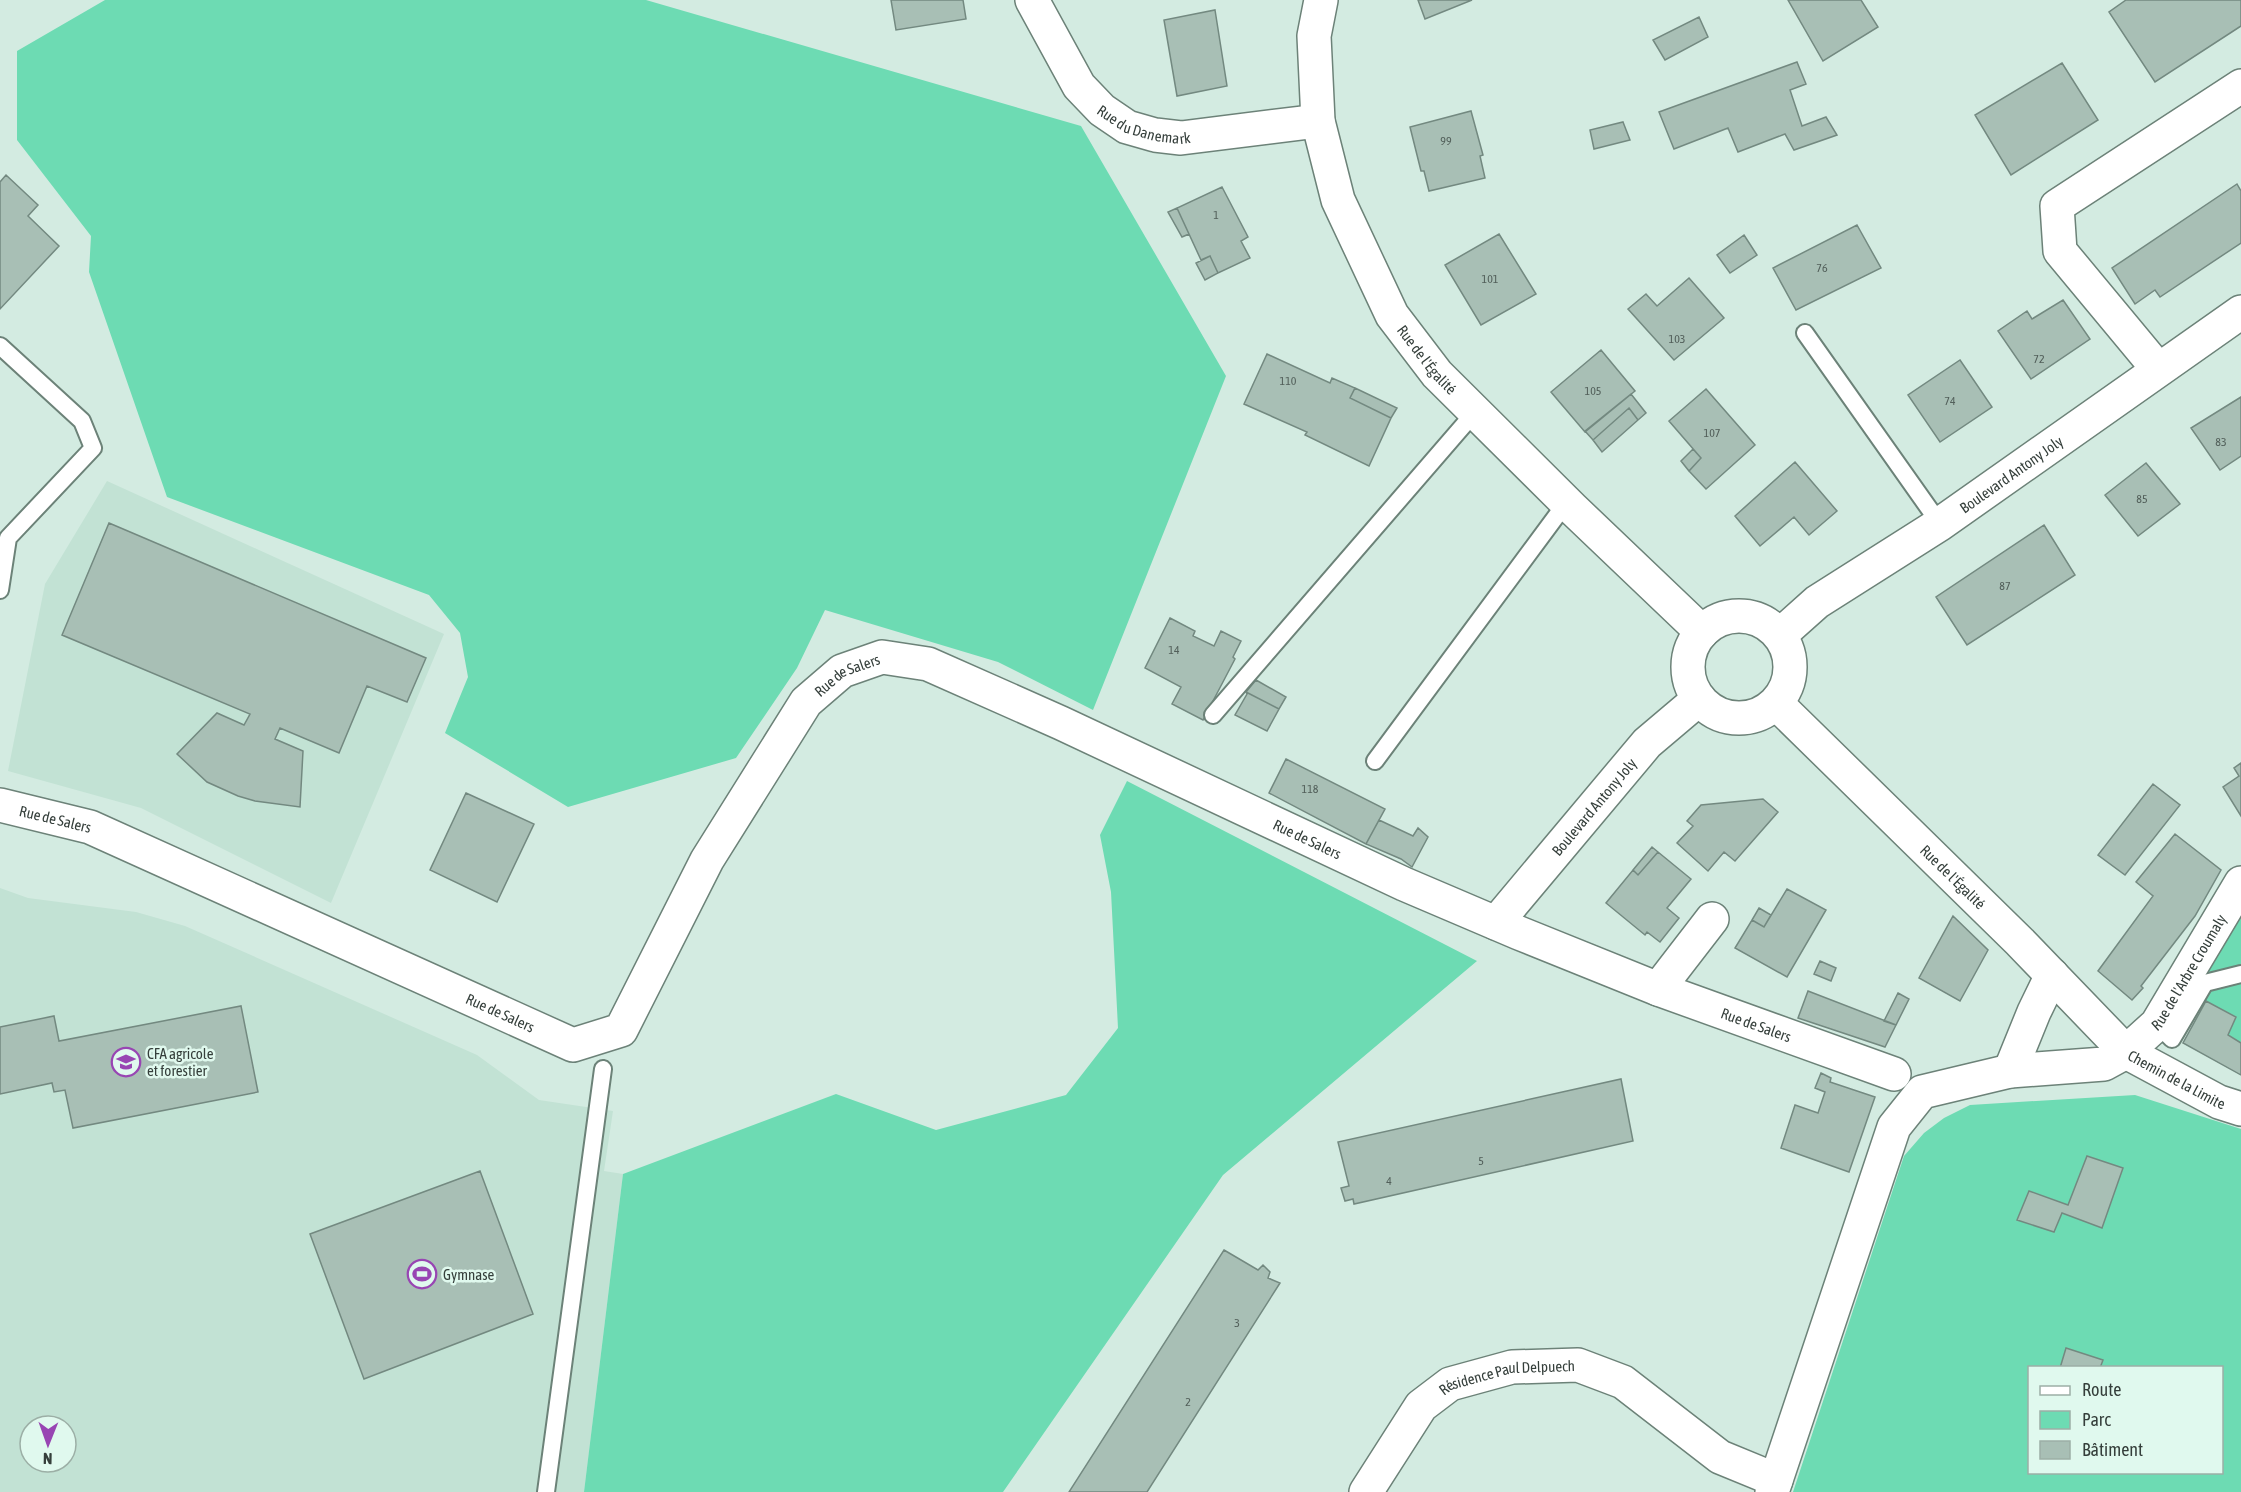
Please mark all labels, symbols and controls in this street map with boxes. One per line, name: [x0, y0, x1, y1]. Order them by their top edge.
street label: Rue du Danemark: [1094, 101, 1192, 147]
house number: 99: [1440, 134, 1452, 148]
house number: 1: [1213, 208, 1219, 222]
house number: 76: [1816, 261, 1828, 275]
house number: 101: [1482, 272, 1499, 286]
street label: Rue de l'Égalité: [1394, 322, 1461, 397]
house number: 103: [1669, 332, 1685, 346]
house number: 72: [2033, 352, 2045, 366]
house number: 110: [1280, 374, 1297, 388]
house number: 105: [1585, 384, 1601, 398]
house number: 74: [1944, 394, 1956, 408]
house number: 107: [1704, 426, 1721, 440]
street label: Boulevard Antony Joly: [1956, 432, 2066, 516]
house number: 83: [2215, 435, 2227, 449]
house number: 85: [2136, 492, 2148, 506]
house number: 87: [1999, 579, 2011, 593]
house number: 14: [1168, 643, 1180, 657]
street label: Rue de Salers: [811, 650, 882, 700]
street label: Boulevard Antony Joly: [1548, 754, 1639, 859]
house number: 118: [1302, 782, 1319, 796]
street label: Rue de Salers: [18, 802, 93, 835]
street label: Rue de Salers: [1271, 815, 1344, 862]
street label: Rue de l'Égalité: [1917, 841, 1989, 912]
street label: Rue de l'Arbre Croumaly: [2148, 911, 2229, 1034]
street label: Rue de Salers: [464, 989, 537, 1035]
street label: Rue de Salers: [1719, 1004, 1794, 1045]
place label: CFA agricole et forestier: [147, 1045, 214, 1079]
school or university icon: CFA agricole et forestier: [110, 1046, 142, 1078]
street label: Chemin de la Limite: [2125, 1046, 2228, 1112]
house number: 5: [1478, 1154, 1484, 1168]
house number: 4: [1386, 1174, 1392, 1188]
sports icon: Gymnase: [406, 1258, 438, 1290]
place label: Gymnase: [443, 1266, 494, 1283]
house number: 3: [1234, 1316, 1240, 1330]
street label: Résidence Paul Delpuech: [1435, 1357, 1575, 1398]
legend: [2028, 1366, 2223, 1474]
text: Route: [2082, 1379, 2121, 1400]
house number: 2: [1185, 1395, 1191, 1409]
text: Parc: [2082, 1409, 2111, 1430]
north arrow: [18, 1414, 78, 1474]
text: Bâtiment: [2082, 1439, 2143, 1460]
text: N: [43, 1450, 53, 1468]

